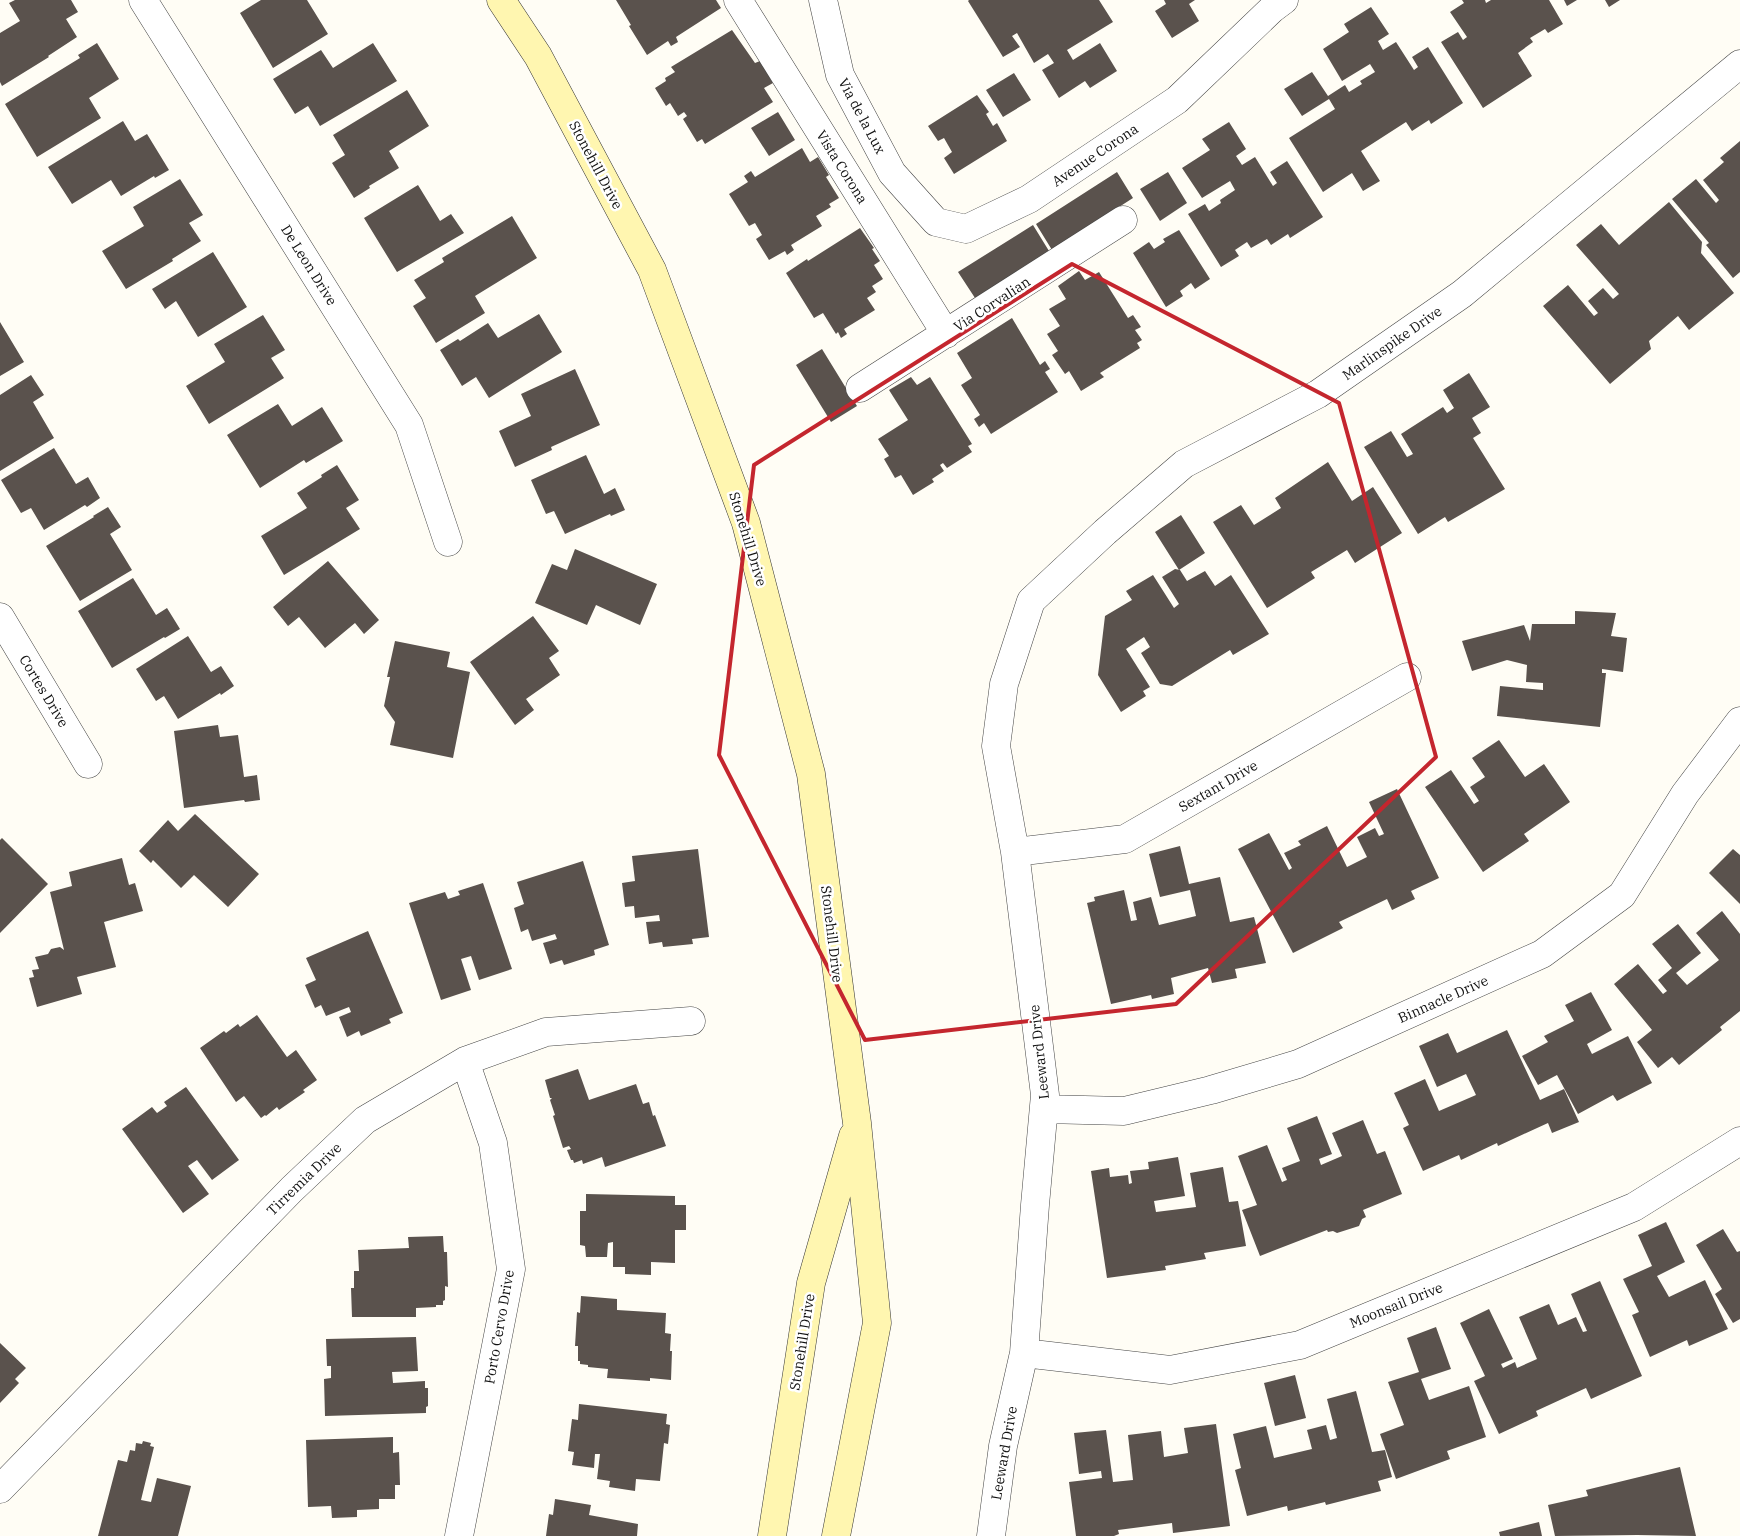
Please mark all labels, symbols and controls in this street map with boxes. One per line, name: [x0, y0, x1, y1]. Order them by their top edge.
street label: Via de la Lux: [834, 75, 890, 157]
street label: Stonehill Drive: [565, 118, 627, 212]
street label: Avenue Corona: [1049, 119, 1142, 190]
street label: Vista Corona: [812, 127, 872, 207]
street label: De Leon Drive: [277, 221, 341, 309]
street label: Via Corvalian: [950, 272, 1034, 335]
street label: Marlinspike Drive: [1339, 302, 1445, 384]
street label: Stonehill Drive: [725, 490, 771, 588]
street label: Cortes Drive: [15, 652, 73, 730]
street label: Sextant Drive: [1175, 756, 1261, 816]
street label: Stonehill Drive: [817, 884, 847, 984]
street label: Binnacle Drive: [1395, 971, 1491, 1027]
street label: Leeward Drive: [1025, 1004, 1053, 1100]
street label: Tirremia Drive: [263, 1139, 345, 1219]
street label: Porto Cervo Drive: [480, 1268, 518, 1386]
street label: Moonsail Drive: [1347, 1278, 1445, 1332]
street label: Stonehill Drive: [785, 1292, 819, 1392]
street label: Leeward Drive: [987, 1405, 1021, 1501]

